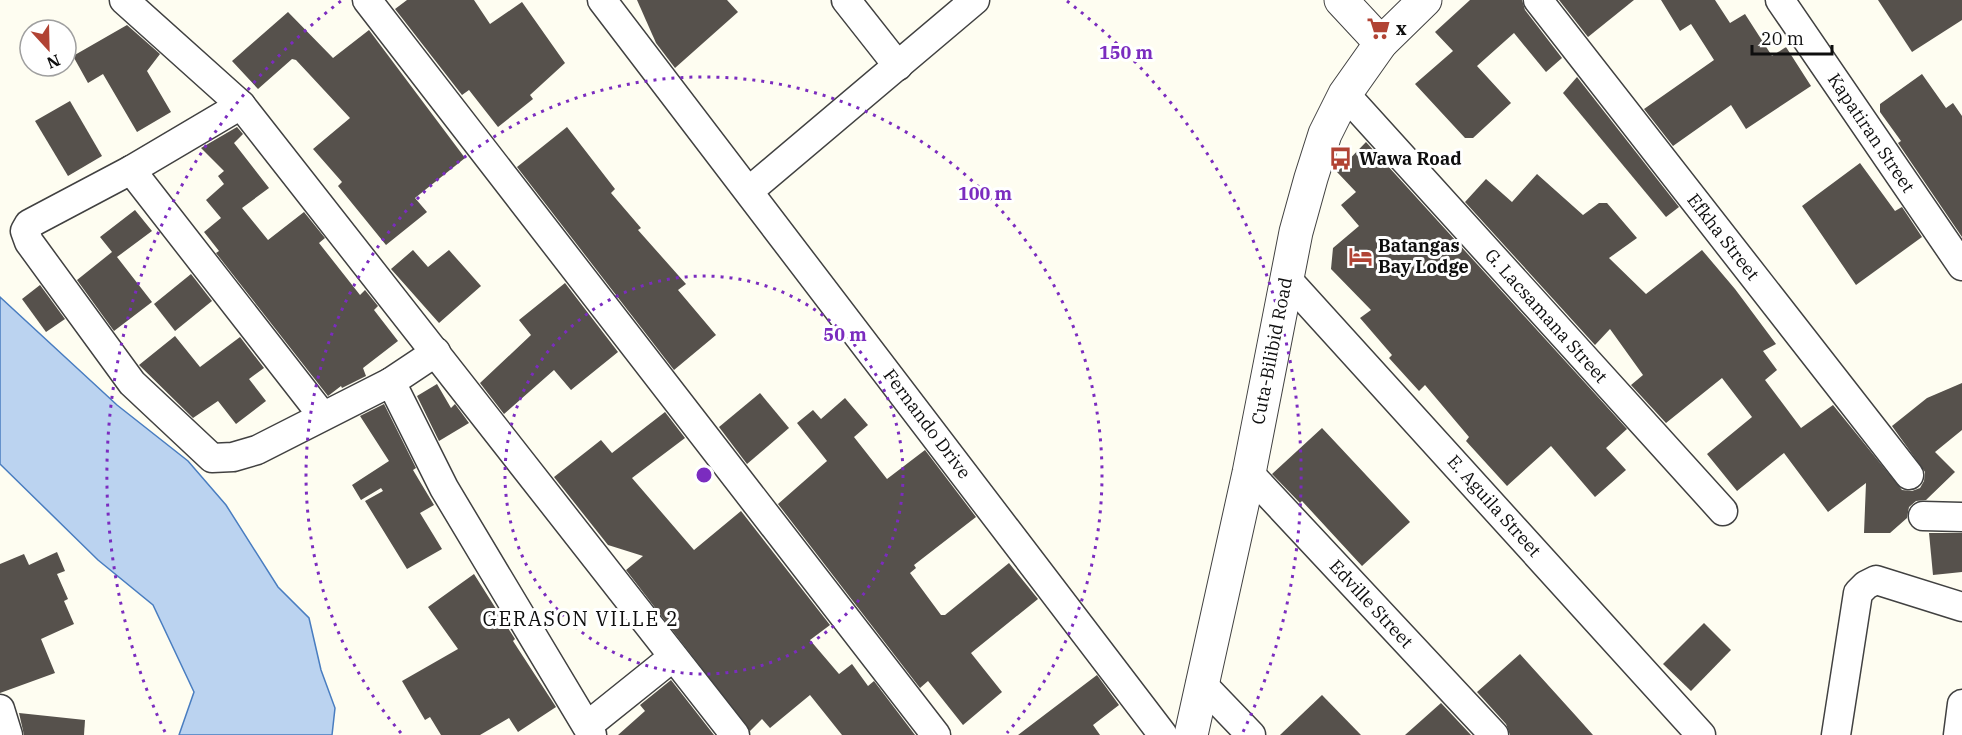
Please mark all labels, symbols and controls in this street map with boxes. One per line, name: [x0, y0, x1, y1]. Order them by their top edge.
supermarket icon: x: [1365, 16, 1391, 42]
place label: x: [1396, 17, 1407, 40]
north arrow: [18, 18, 78, 78]
scale bar: [1752, 18, 1832, 56]
text: 20 m: [1761, 27, 1804, 50]
text: 150 m: [1099, 41, 1154, 64]
text: N: [44, 50, 63, 74]
street label: Kapatiran Street: [1823, 69, 1920, 197]
bus stop icon: Wawa Road: [1328, 146, 1354, 172]
place label: Wawa Road: [1359, 147, 1462, 170]
text: 100 m: [958, 182, 1013, 205]
street label: Efkha Street: [1682, 189, 1764, 285]
place label: Batangas Bay Lodge: [1378, 234, 1469, 278]
hotel icon: Batangas Bay Lodge: [1347, 243, 1373, 269]
street label: G. Lacsamana Street: [1480, 244, 1613, 388]
street label: Cuta-Bilibid Road: [1246, 275, 1297, 426]
text: 50 m: [823, 323, 867, 346]
street label: Fernando Drive: [879, 364, 976, 483]
street label: E. Aguila Street: [1443, 450, 1546, 561]
centre of rings: [694, 465, 714, 485]
street label: Edville Street: [1324, 555, 1418, 653]
district label: GERASON VILLE 2: [483, 605, 679, 632]

